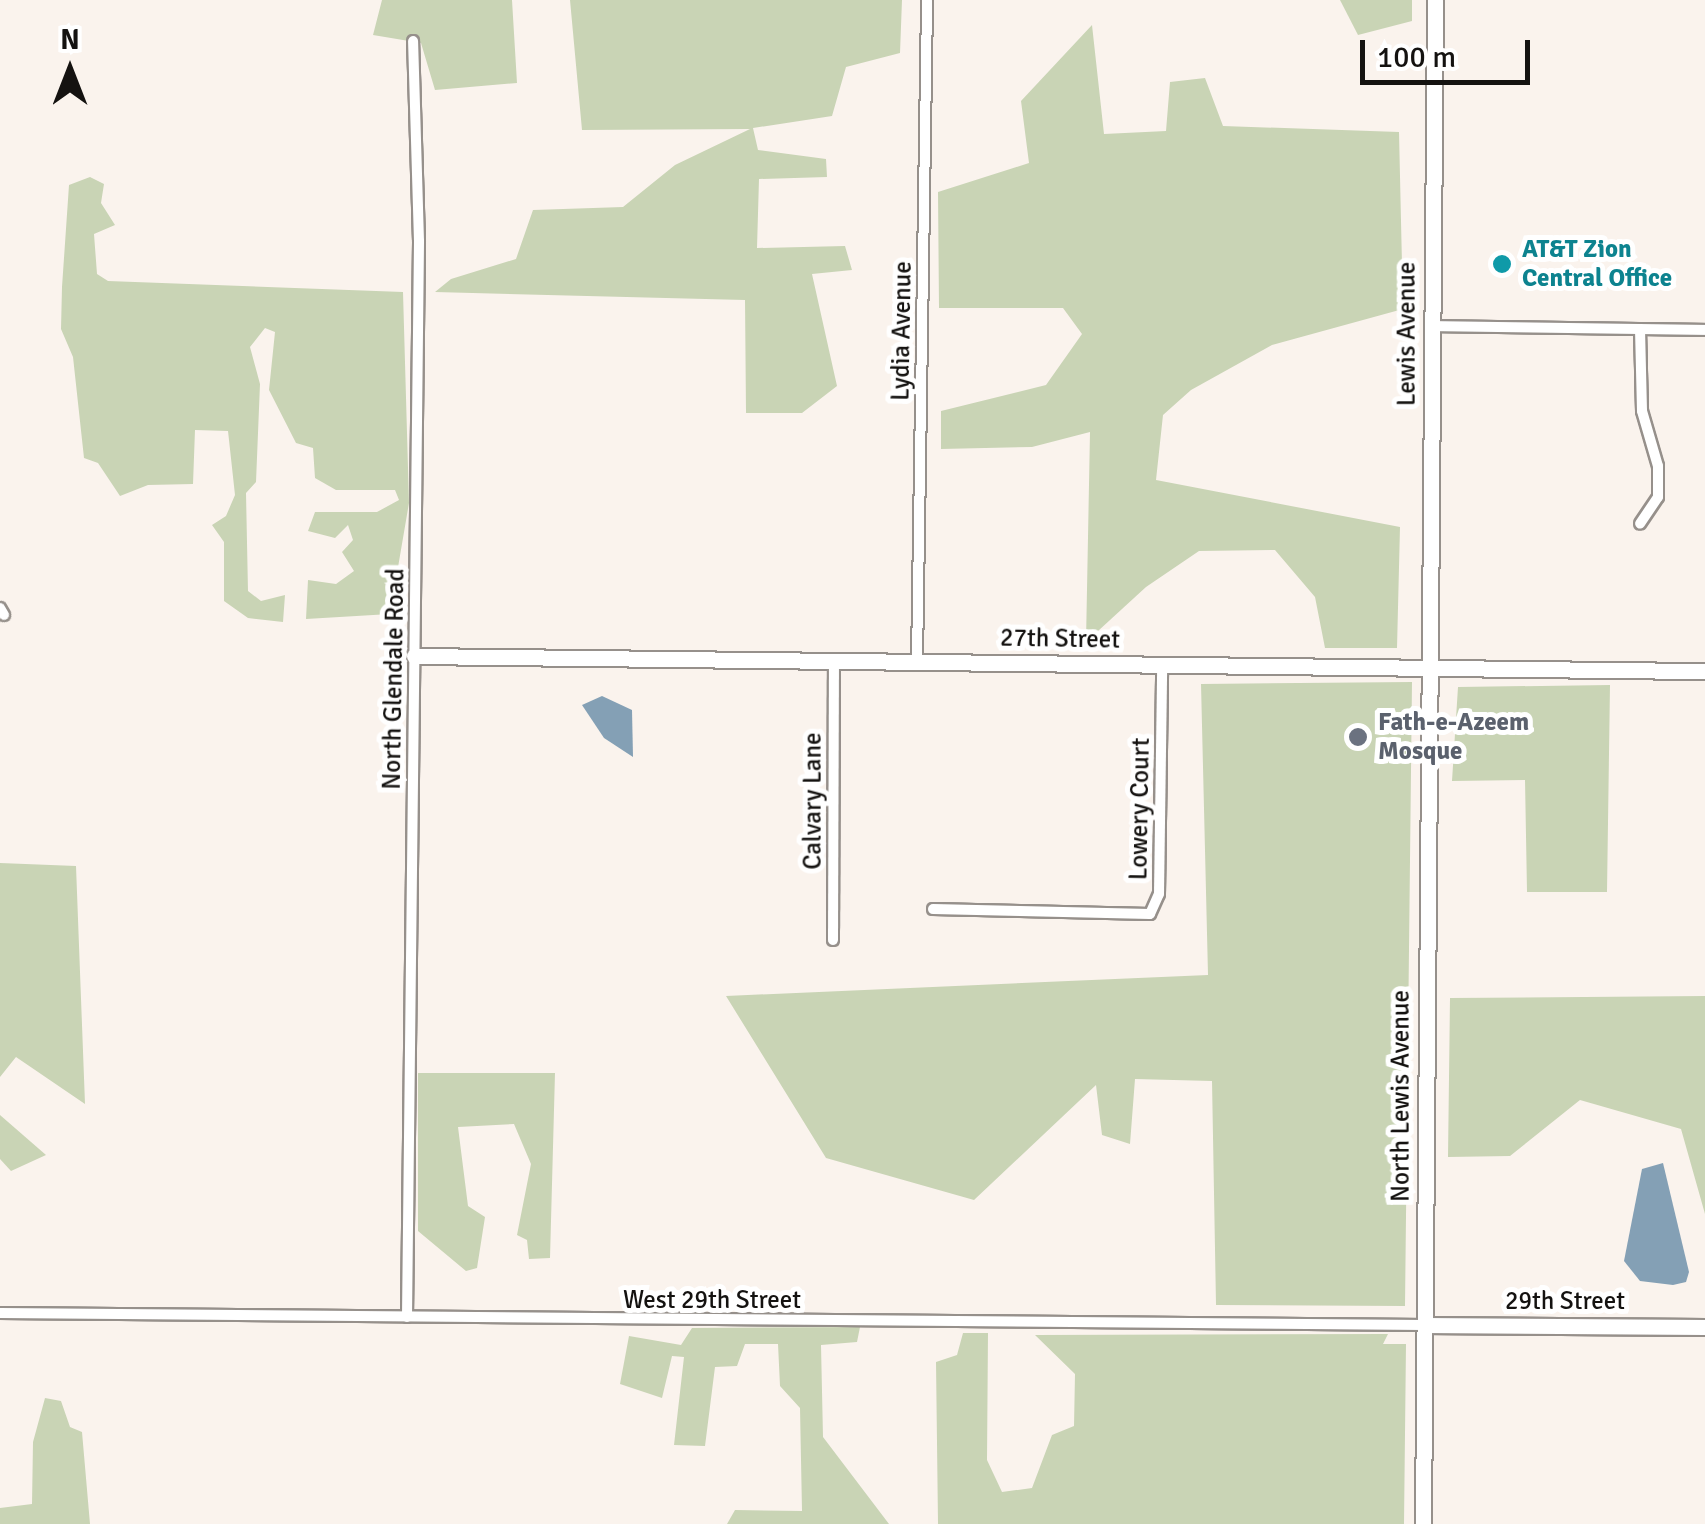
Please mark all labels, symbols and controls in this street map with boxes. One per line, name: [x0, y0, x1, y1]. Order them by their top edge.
north arrow: [20, 20, 120, 120]
scale bar: [1365, 20, 1535, 82]
text: N: [60, 23, 80, 57]
text: 100 m: [1377, 39, 1456, 76]
place label: AT&T Zion Central Office: [1522, 235, 1672, 294]
marker: AT&T Zion Central Office: [1491, 253, 1513, 275]
street label: Lydia Avenue: [886, 261, 918, 401]
street label: Lewis Avenue: [1392, 262, 1422, 406]
street label: North Glendale Road: [377, 568, 411, 790]
street label: 27th Street: [1000, 623, 1120, 655]
place label: Fath-e-Azeem Mosque: [1378, 708, 1529, 767]
marker: Fath-e-Azeem Mosque: [1347, 726, 1369, 748]
street label: Calvary Lane: [798, 732, 828, 870]
street label: Lowery Court: [1124, 738, 1156, 880]
street label: North Lewis Avenue: [1386, 990, 1416, 1202]
street label: West 29th Street: [623, 1285, 801, 1315]
street label: 29th Street: [1505, 1286, 1625, 1316]

